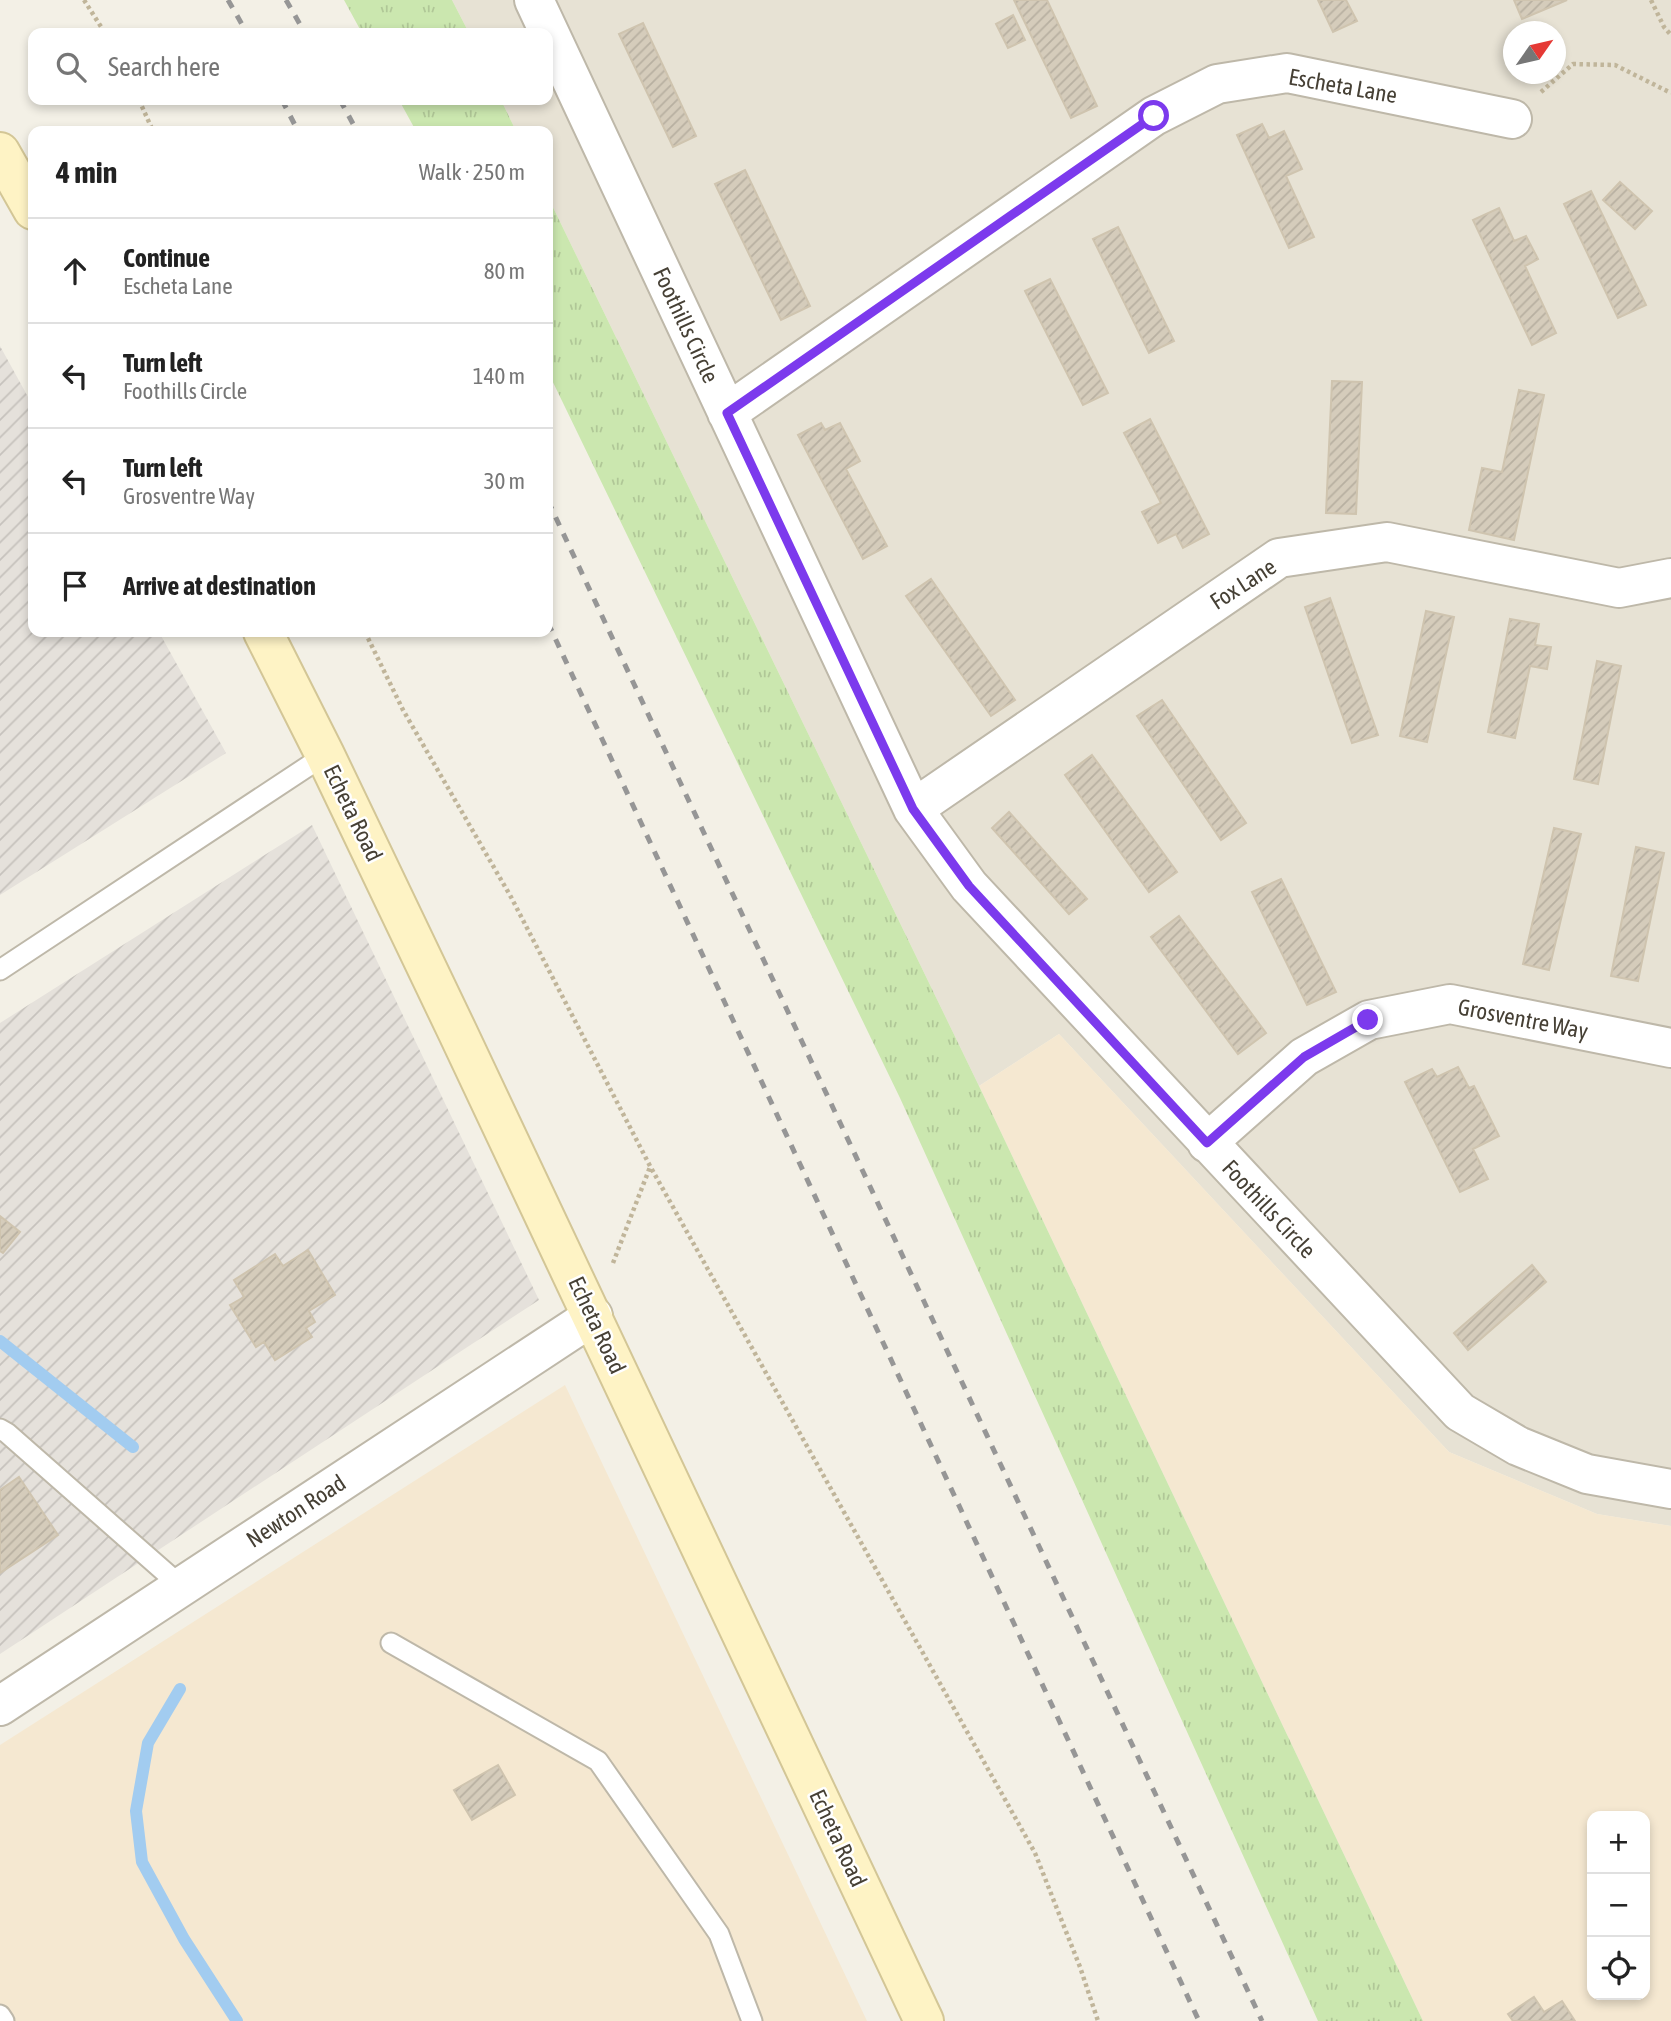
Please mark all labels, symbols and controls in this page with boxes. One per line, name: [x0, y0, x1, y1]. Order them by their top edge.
north arrow: [1503, 21, 1566, 84]
search box: [28, 28, 553, 105]
icon: search: [52, 48, 90, 86]
text: Search here: [108, 52, 220, 82]
street label: Escheta Lane: [1287, 64, 1399, 108]
route start: [1138, 100, 1169, 131]
text: 4 min: [56, 155, 117, 189]
text: Walk · 250 m: [419, 159, 525, 185]
text: Continue: [123, 243, 210, 273]
icon: ahead: [56, 252, 94, 290]
text: 80 m: [484, 258, 525, 284]
street label: Foothills Circle: [648, 263, 724, 387]
text: Escheta Lane: [123, 273, 233, 299]
text: Turn left: [123, 348, 203, 378]
icon: left: [56, 357, 94, 395]
text: 140 m: [473, 363, 525, 389]
text: Foothills Circle: [123, 378, 247, 404]
text: Turn left: [123, 453, 203, 483]
icon: left: [56, 462, 94, 500]
text: 30 m: [484, 468, 525, 494]
text: Grosventre Way: [123, 483, 255, 509]
street label: Fox Lane: [1205, 553, 1281, 615]
icon: arrive: [56, 567, 94, 605]
text: Arrive at destination: [123, 571, 316, 601]
street label: Echeta Road: [318, 760, 388, 866]
street label: Grosventre Way: [1456, 994, 1590, 1044]
route end: [1352, 1004, 1383, 1035]
street label: Foothills Circle: [1217, 1155, 1321, 1263]
street label: Echeta Road: [563, 1272, 631, 1378]
street label: Newton Road: [242, 1469, 350, 1553]
street label: Echeta Road: [804, 1785, 872, 1891]
map controls: [1587, 1811, 1650, 2000]
button: +: [1587, 1811, 1650, 1874]
button: −: [1587, 1874, 1650, 1937]
button: locate: [1587, 1937, 1650, 2000]

